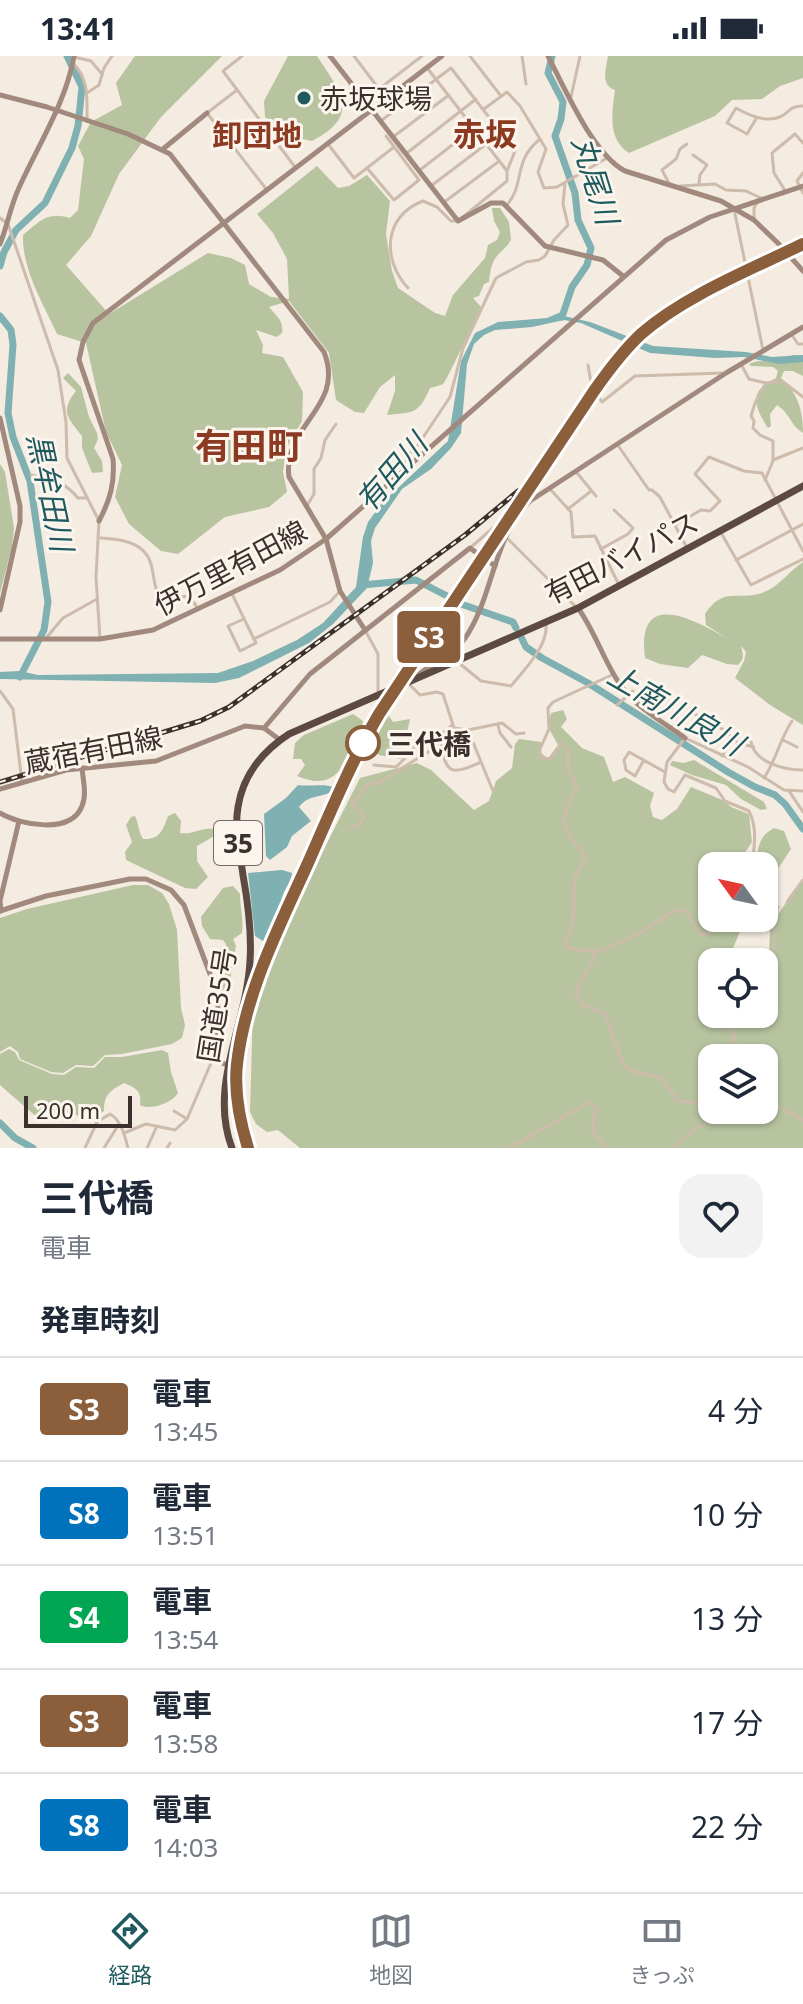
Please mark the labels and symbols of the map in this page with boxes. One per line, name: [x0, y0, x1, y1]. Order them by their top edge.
place label: 赤坂球場: [320, 79, 432, 117]
marker: 赤坂球場: [295, 89, 313, 107]
district label: 赤坂: [453, 112, 517, 155]
district label: 卸団地: [212, 114, 302, 155]
water label: 丸尾川: [563, 131, 630, 232]
district label: 有田町: [195, 421, 303, 470]
water label: 有田川: [346, 422, 438, 519]
water label: 黒牟田川: [18, 429, 84, 558]
street label: 有田バイパス: [538, 502, 704, 612]
street label: 伊万里有田線: [147, 511, 313, 623]
line badge: S3: [393, 611, 465, 663]
water label: 上南川良川: [601, 654, 754, 766]
street label: 蔵宿有田線: [21, 717, 165, 781]
place label: 三代橋: [387, 724, 471, 762]
marker: 三代橋: [346, 726, 380, 760]
road number: 35: [214, 821, 262, 865]
north arrow: [698, 852, 778, 932]
street label: 国道35号: [188, 945, 244, 1065]
scale bar: [24, 1092, 132, 1128]

